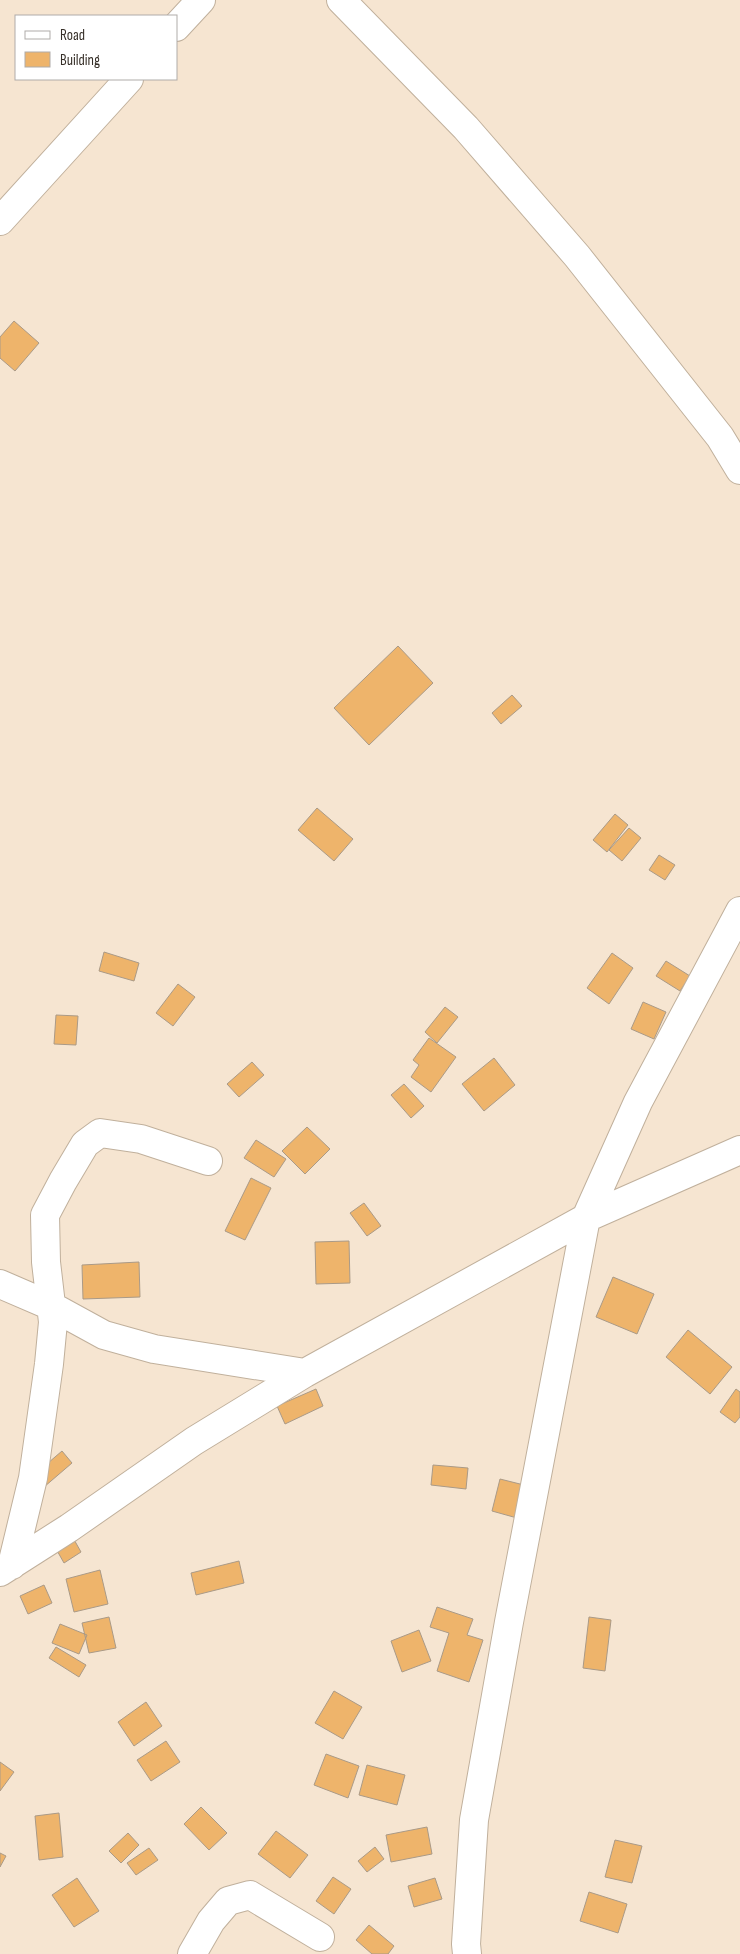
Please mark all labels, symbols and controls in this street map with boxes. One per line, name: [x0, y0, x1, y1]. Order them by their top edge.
legend: [15, 15, 178, 80]
text: Road: [60, 26, 85, 45]
text: Building: [60, 51, 100, 70]

